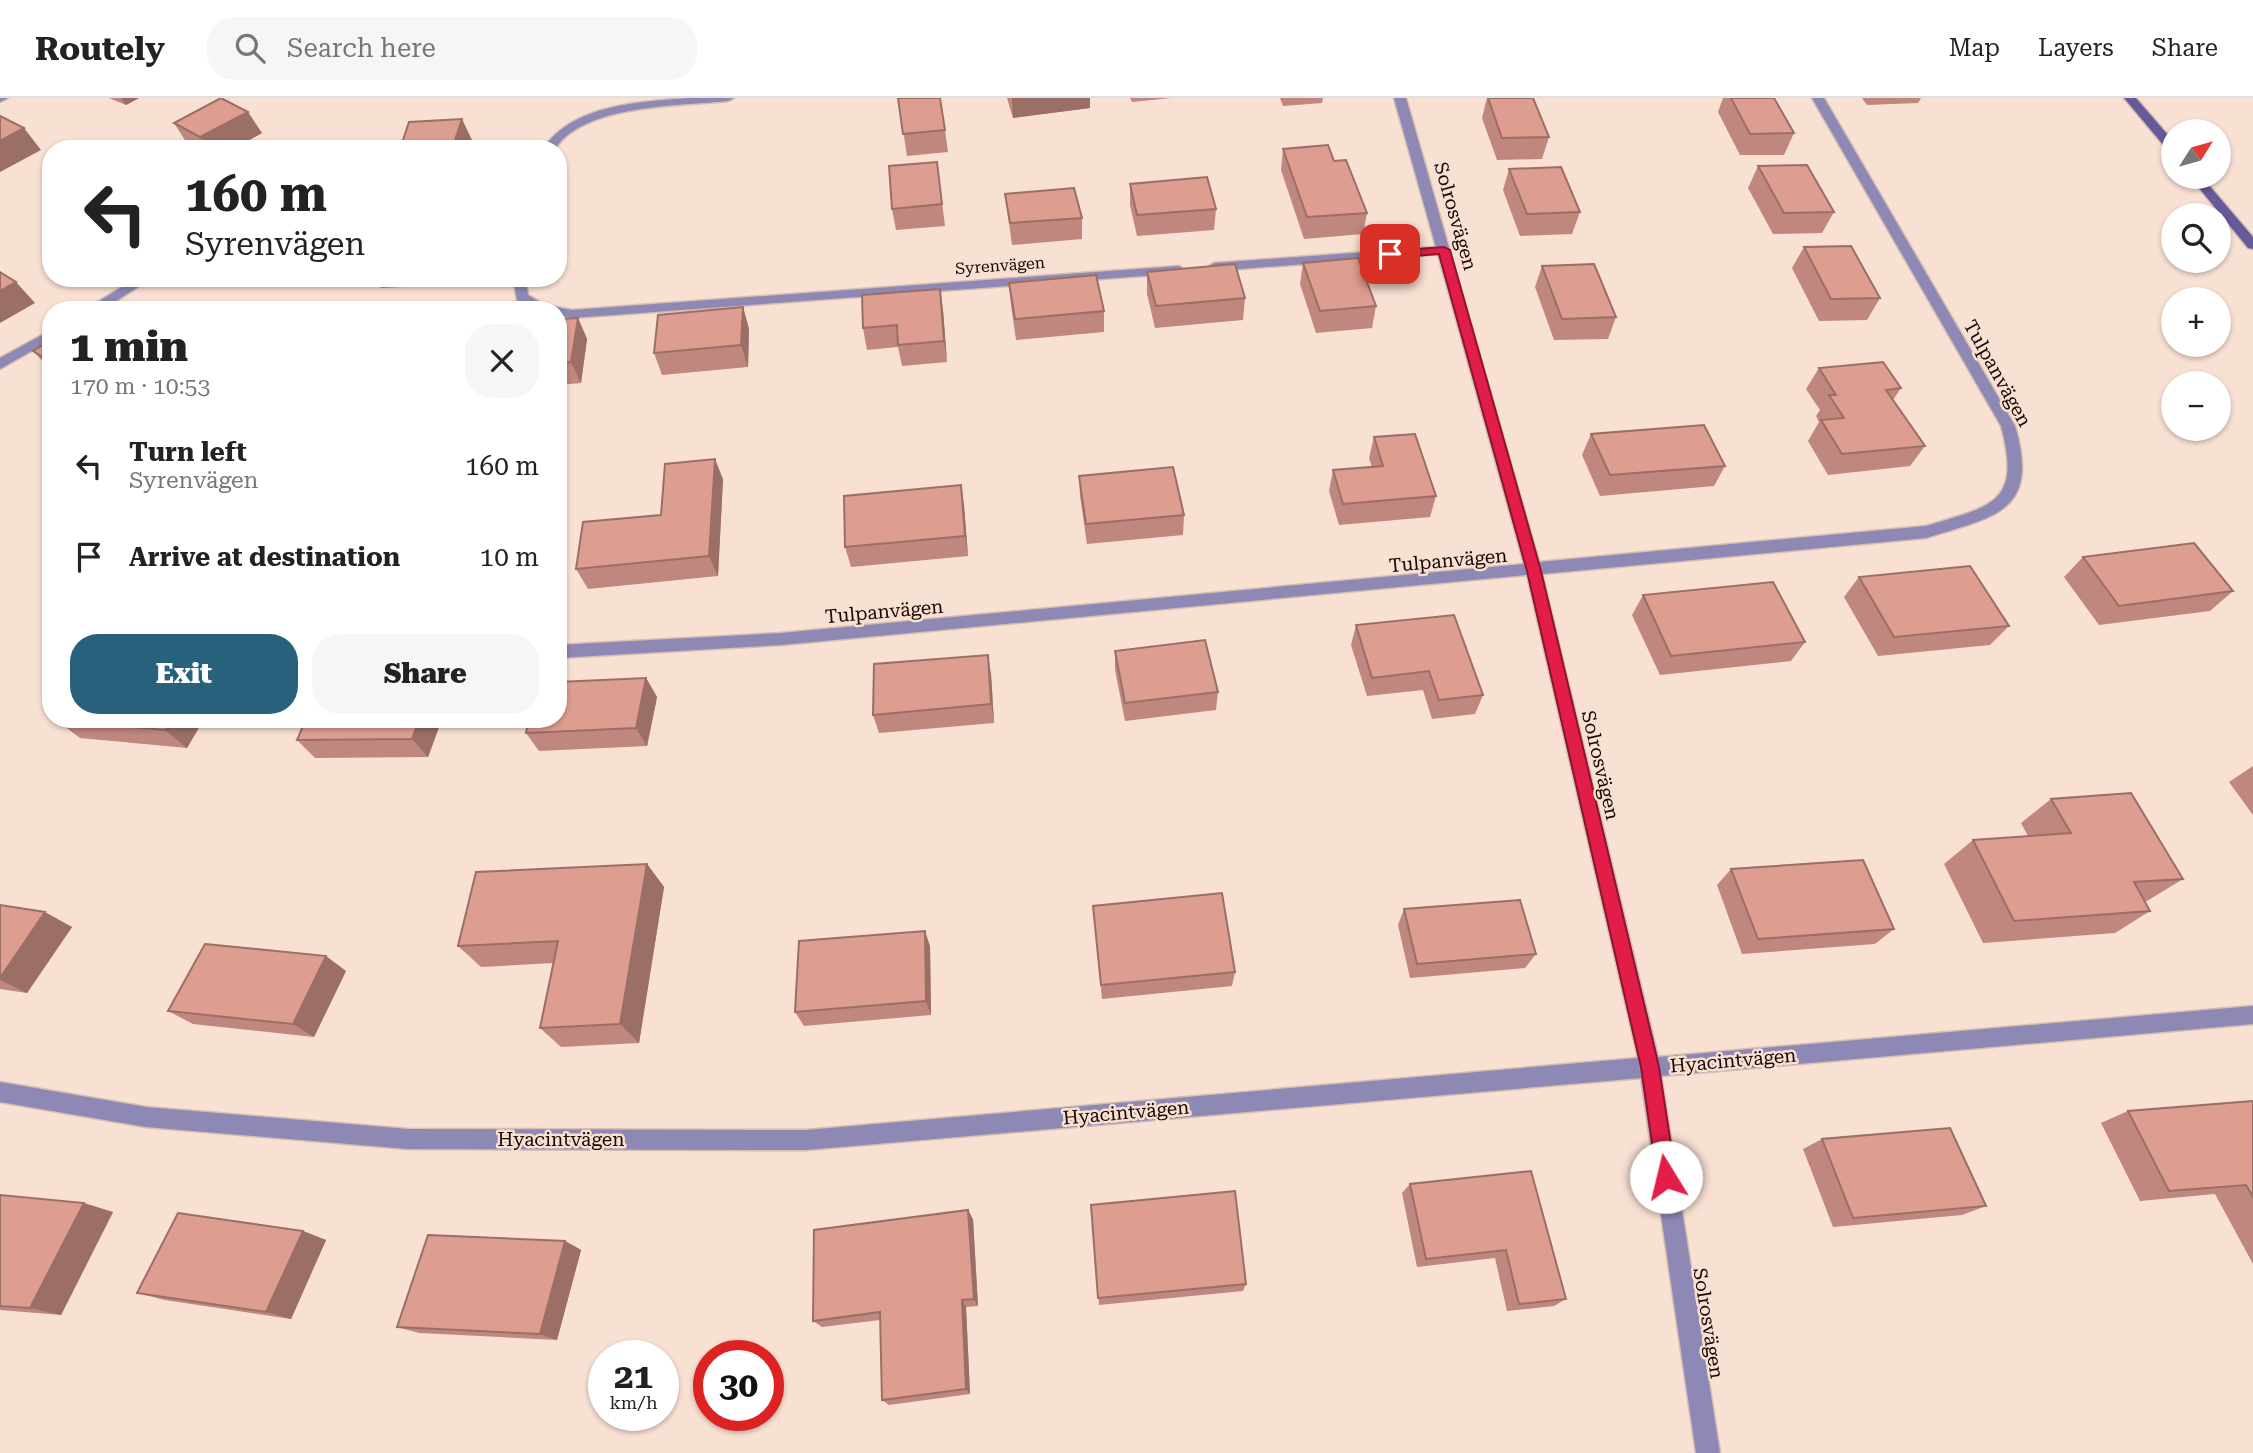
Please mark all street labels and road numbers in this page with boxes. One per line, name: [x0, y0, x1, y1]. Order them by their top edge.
street label: Solrosvägen: [1429, 159, 1482, 273]
street label: Syrenvägen: [954, 253, 1046, 278]
street label: Tulpanvägen: [1959, 316, 2036, 431]
street label: Tulpanvägen: [1388, 544, 1508, 577]
street label: Tulpanvägen: [824, 595, 944, 628]
street label: Solrosvägen: [1577, 708, 1624, 822]
street label: Hyacintvägen: [1669, 1044, 1797, 1077]
street label: Hyacintvägen: [1062, 1096, 1190, 1129]
street label: Hyacintvägen: [498, 1128, 624, 1151]
street label: Solrosvägen: [1688, 1266, 1729, 1380]

